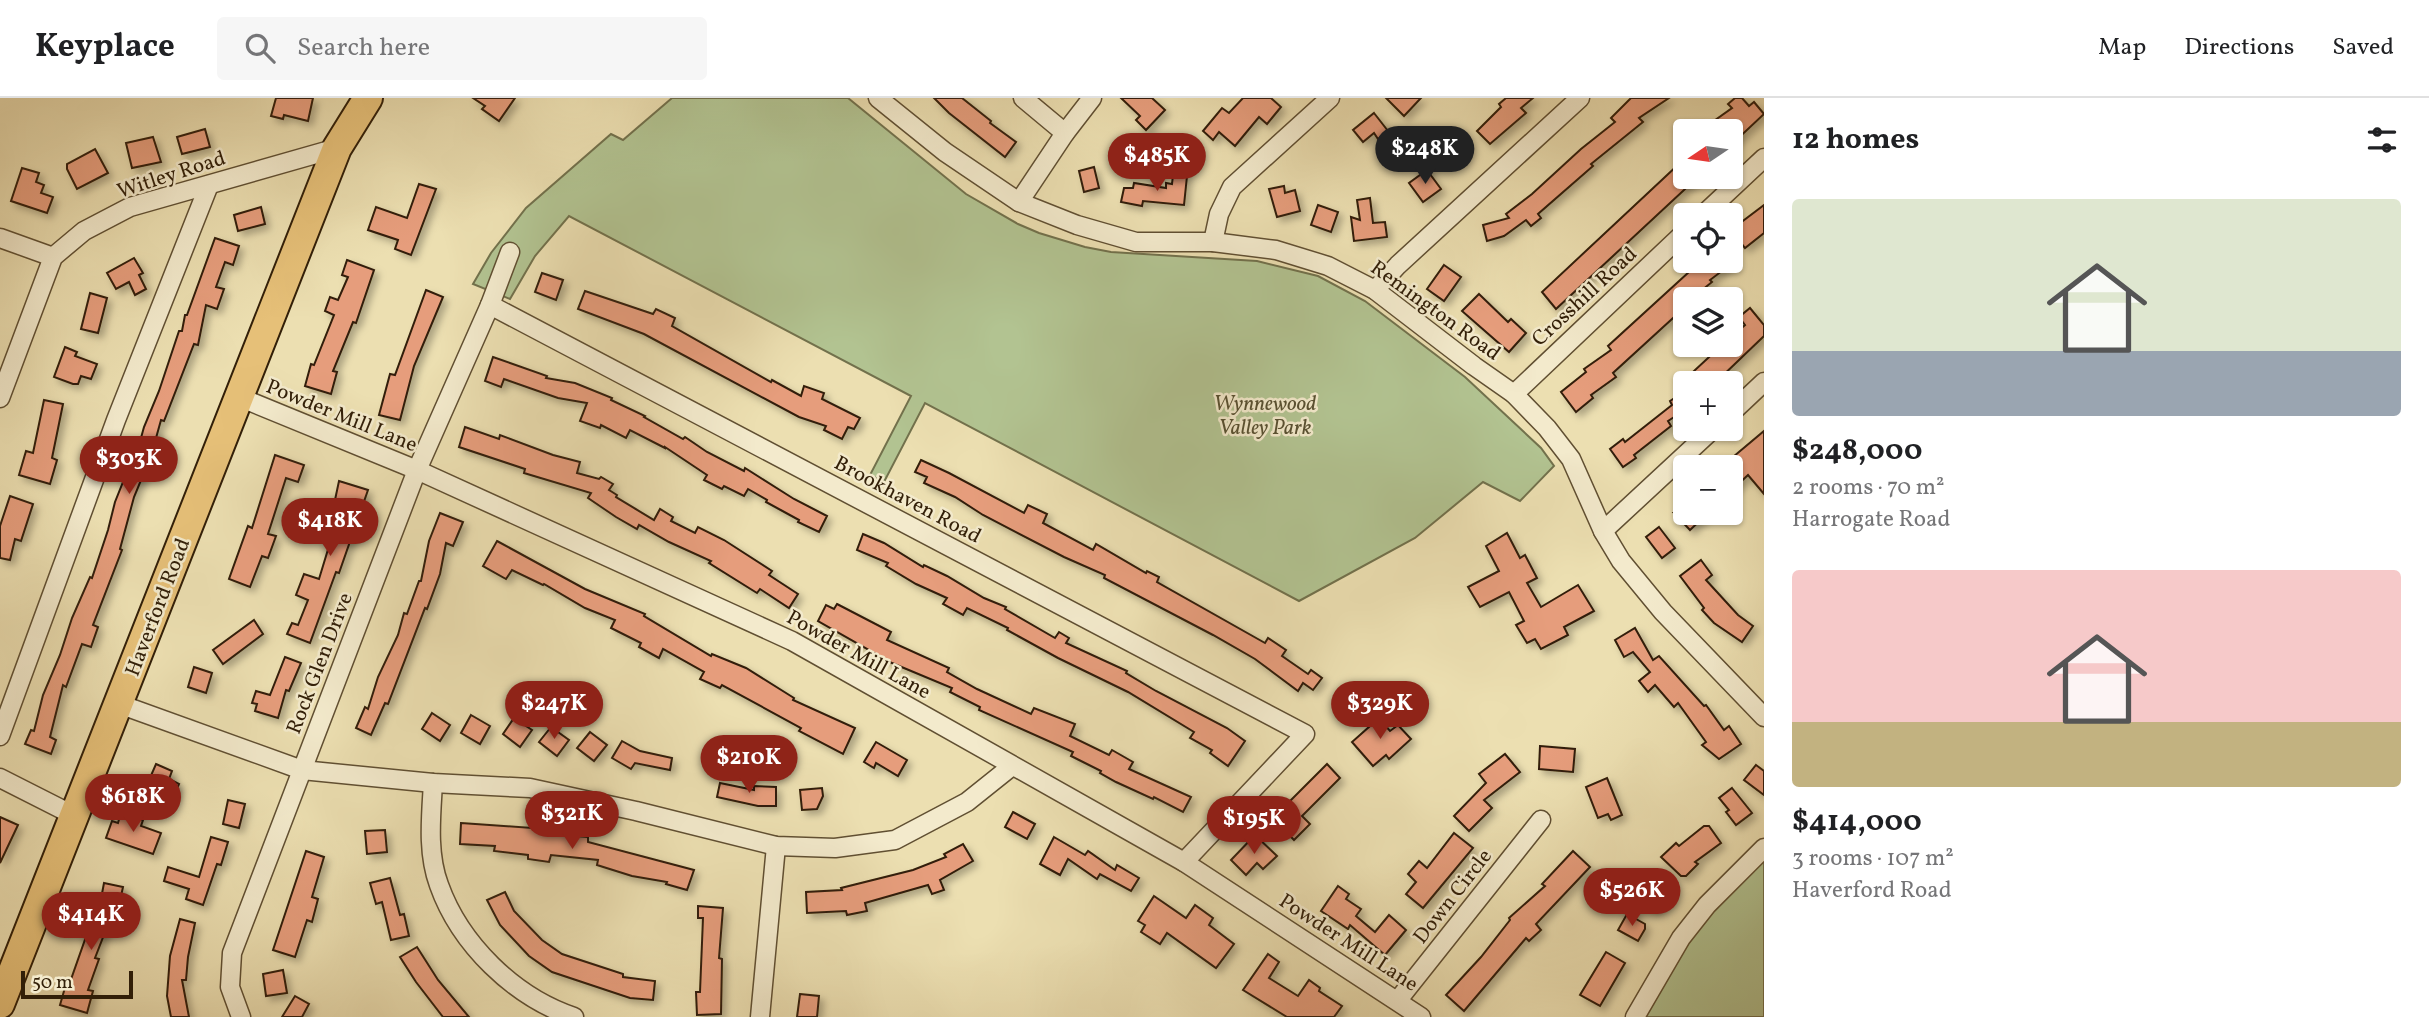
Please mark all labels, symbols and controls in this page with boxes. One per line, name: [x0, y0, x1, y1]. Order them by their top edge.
search box: [217, 17, 707, 80]
text: Keyplace: [35, 25, 175, 71]
icon: search: [241, 29, 279, 67]
text: Search here: [297, 30, 430, 66]
text: Map: [2098, 31, 2146, 65]
text: Directions: [2184, 31, 2294, 65]
text: Saved: [2332, 31, 2394, 65]
north arrow: [1673, 119, 1743, 189]
map controls: [1673, 119, 1743, 525]
text: 12 homes: [1792, 119, 1919, 161]
icon: filters: [2363, 121, 2401, 159]
pin: $248K: [1376, 126, 1474, 186]
text: $248K: [1391, 133, 1459, 165]
pin: $485K: [1108, 134, 1206, 193]
text: $485K: [1124, 140, 1190, 172]
street label: Witley Road: [113, 144, 229, 207]
button: locate: [1673, 203, 1743, 273]
street label: Crosshill Road: [1526, 241, 1644, 354]
icon: home: [2034, 245, 2160, 371]
street label: Remington Road: [1364, 254, 1506, 368]
button: layers: [1673, 287, 1743, 357]
button: +: [1673, 371, 1743, 441]
street label: Powder Mill Lane: [261, 373, 422, 460]
park label: Wynnewood Valley Park: [1214, 390, 1316, 443]
text: $248,000: [1792, 430, 1922, 472]
pin: $303K: [80, 436, 178, 496]
text: $303K: [96, 443, 162, 475]
street label: Brookhaven Road: [829, 449, 986, 551]
button: −: [1673, 455, 1743, 525]
text: 2 rooms · 70 m²: [1792, 472, 1945, 504]
pin: $418K: [281, 498, 379, 558]
text: Harrogate Road: [1792, 504, 1950, 536]
text: $418K: [297, 505, 363, 537]
street label: Haverford Road: [119, 534, 198, 681]
street label: Rock Glen Drive: [280, 589, 361, 738]
street label: Powder Mill Lane: [781, 604, 936, 707]
icon: home: [2034, 616, 2160, 742]
pin: $247K: [505, 682, 603, 741]
pin: $329K: [1331, 682, 1429, 741]
text: $247K: [521, 688, 587, 720]
text: $329K: [1347, 688, 1413, 720]
pin: $210K: [700, 736, 798, 795]
text: $210K: [717, 742, 781, 774]
pin: $618K: [84, 774, 182, 834]
text: $618K: [101, 781, 165, 813]
pin: $321K: [523, 792, 621, 851]
pin: $195K: [1205, 796, 1303, 856]
text: $321K: [541, 798, 603, 830]
text: $414,000: [1792, 801, 1922, 843]
text: $195K: [1223, 803, 1285, 835]
street label: Down Circle: [1407, 843, 1499, 950]
text: 3 rooms · 107 m²: [1792, 843, 1954, 875]
pin: $526K: [1583, 868, 1681, 928]
text: $526K: [1599, 875, 1665, 907]
text: Haverford Road: [1792, 875, 1952, 907]
street label: Powder Mill Lane: [1273, 887, 1424, 999]
pin: $414K: [42, 892, 140, 952]
text: $414K: [58, 899, 124, 931]
scale bar: [21, 968, 133, 1000]
text: 50 m: [32, 970, 73, 996]

